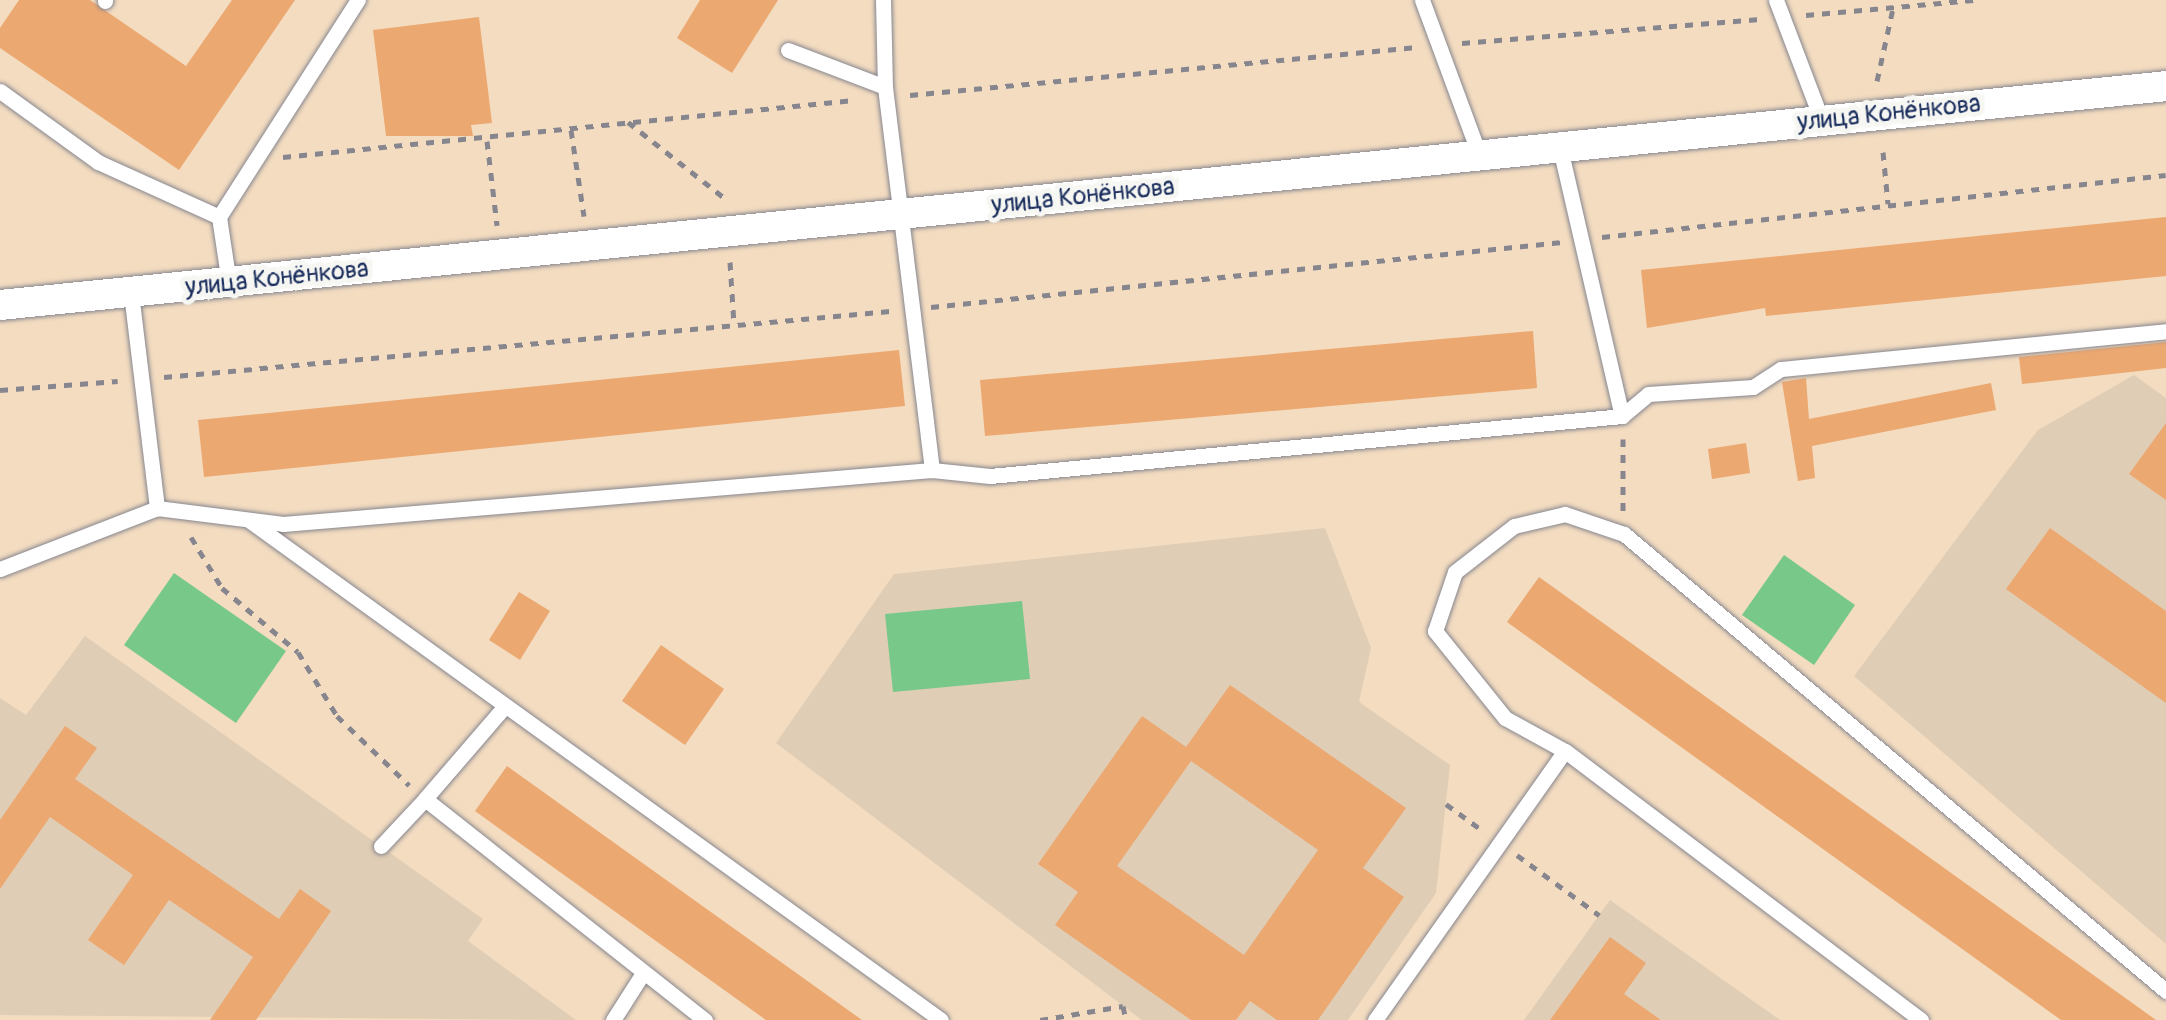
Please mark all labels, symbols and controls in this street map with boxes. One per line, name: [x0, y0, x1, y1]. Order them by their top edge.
street label: улица Конёнкова: [1796, 89, 1982, 139]
street label: улица Конёнкова: [990, 172, 1176, 222]
street label: улица Конёнкова: [184, 254, 370, 304]

